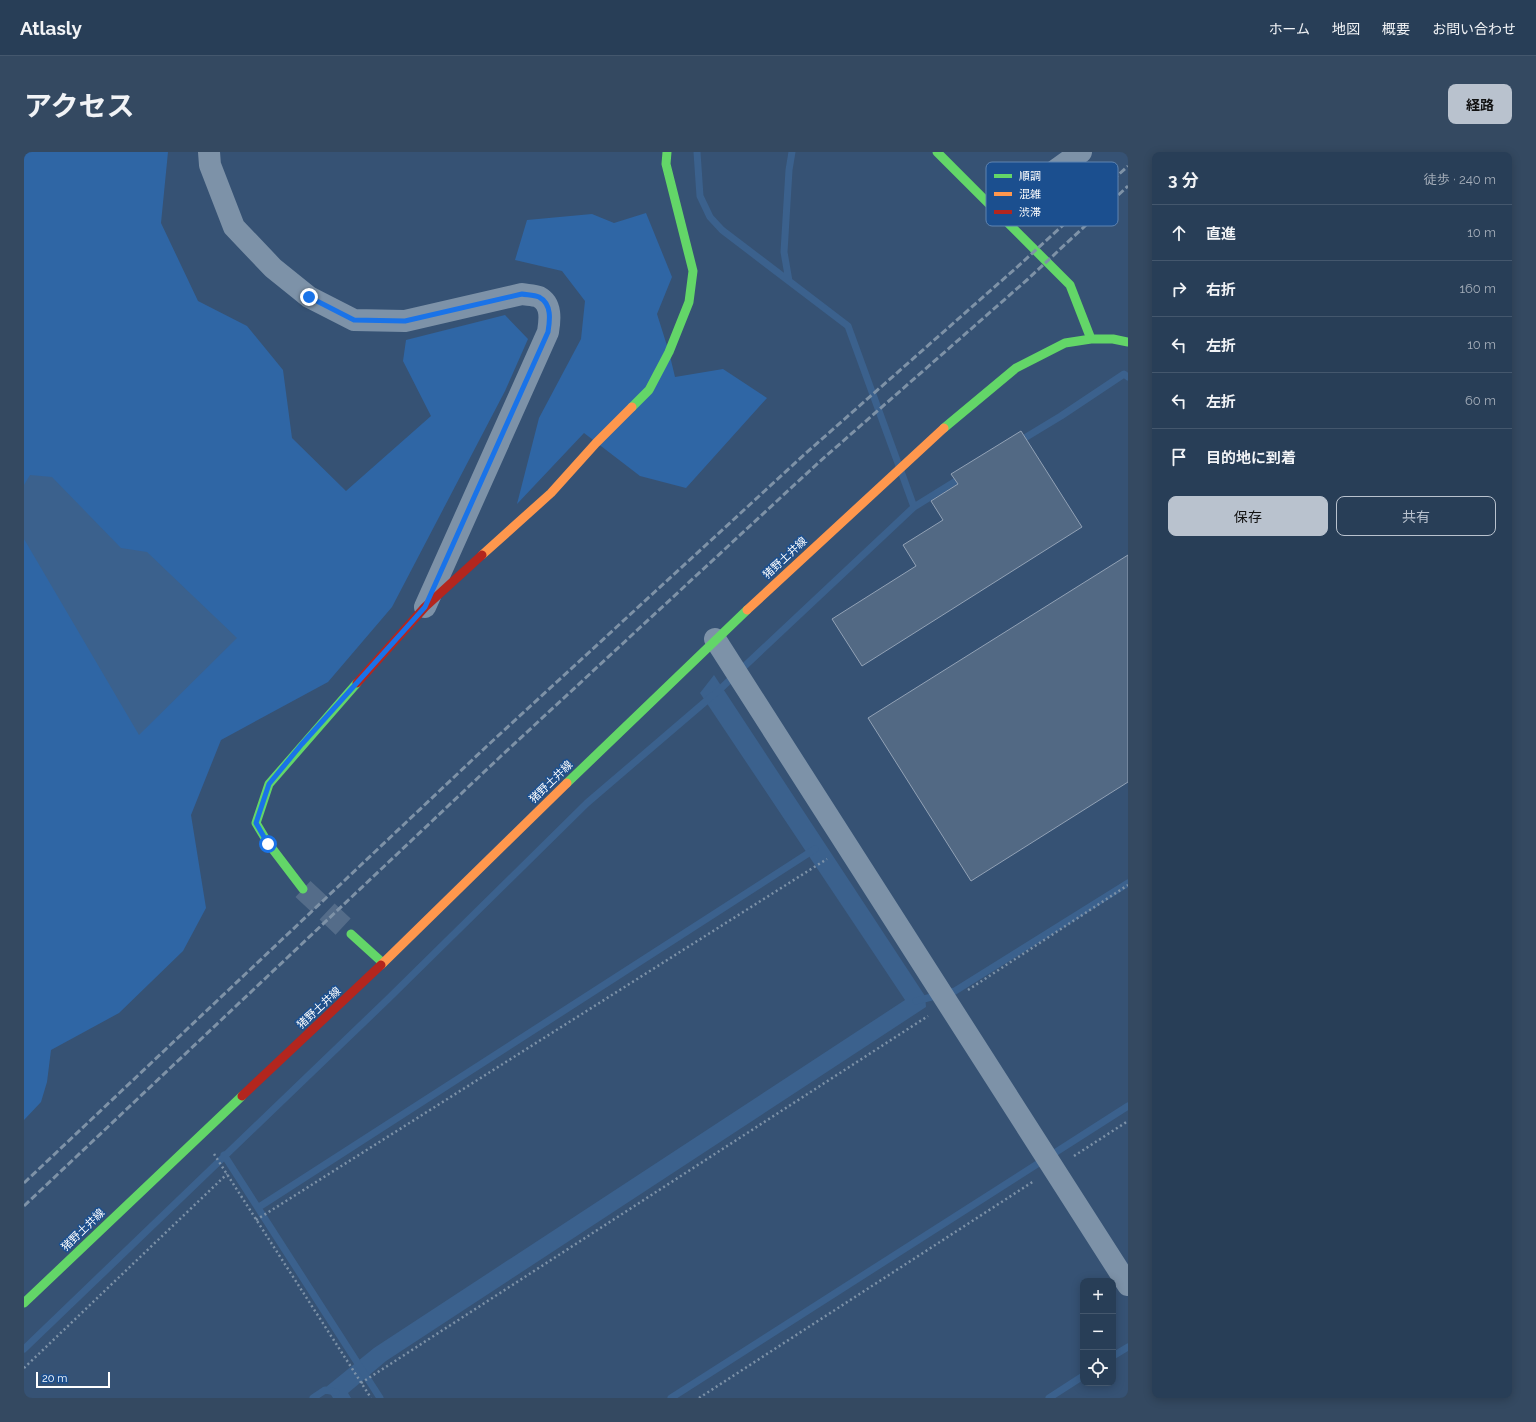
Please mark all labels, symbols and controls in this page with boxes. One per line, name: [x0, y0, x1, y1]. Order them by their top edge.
text: Atlasly: [20, 17, 82, 39]
text: ホーム: [1268, 21, 1310, 37]
text: 地図: [1332, 21, 1360, 37]
text: 概要: [1382, 21, 1410, 37]
text: お問い合わせ: [1432, 21, 1516, 37]
button: 経路: [1448, 84, 1512, 124]
text: アクセス: [24, 90, 135, 123]
legend: [986, 162, 1118, 226]
text: 順調: [1019, 170, 1041, 183]
text: 3 分: [1168, 170, 1199, 190]
text: 徒歩 · 240 m: [1424, 172, 1496, 187]
text: 混雑: [1019, 188, 1041, 201]
text: 渋滞: [1019, 206, 1041, 219]
icon: ahead: [1168, 222, 1190, 244]
text: 直進: [1206, 225, 1236, 243]
text: 10 m: [1467, 225, 1496, 240]
icon: right: [1168, 278, 1190, 300]
text: 右折: [1206, 281, 1236, 299]
text: 160 m: [1459, 281, 1496, 296]
route end: [300, 288, 318, 306]
icon: left: [1168, 334, 1190, 356]
text: 左折: [1206, 337, 1236, 355]
text: 10 m: [1467, 337, 1496, 352]
icon: left: [1168, 390, 1190, 412]
text: 左折: [1206, 393, 1236, 411]
text: 60 m: [1465, 393, 1496, 408]
icon: arrive: [1168, 446, 1190, 468]
text: 目的地に到着: [1206, 449, 1296, 467]
button: 保存: [1168, 496, 1328, 536]
button: 共有: [1336, 496, 1496, 536]
street label: 猪野土井線: [760, 534, 810, 582]
street label: 猪野土井線: [527, 758, 575, 806]
route start: [259, 835, 277, 853]
street label: 猪野土井線: [294, 984, 344, 1032]
street label: 猪野土井線: [59, 1206, 107, 1254]
map controls: [1080, 1278, 1116, 1386]
button: +: [1080, 1278, 1116, 1314]
button: −: [1080, 1314, 1116, 1350]
button: locate: [1080, 1350, 1116, 1386]
scale bar: [36, 1370, 110, 1389]
text: 20 m: [42, 1372, 67, 1385]

